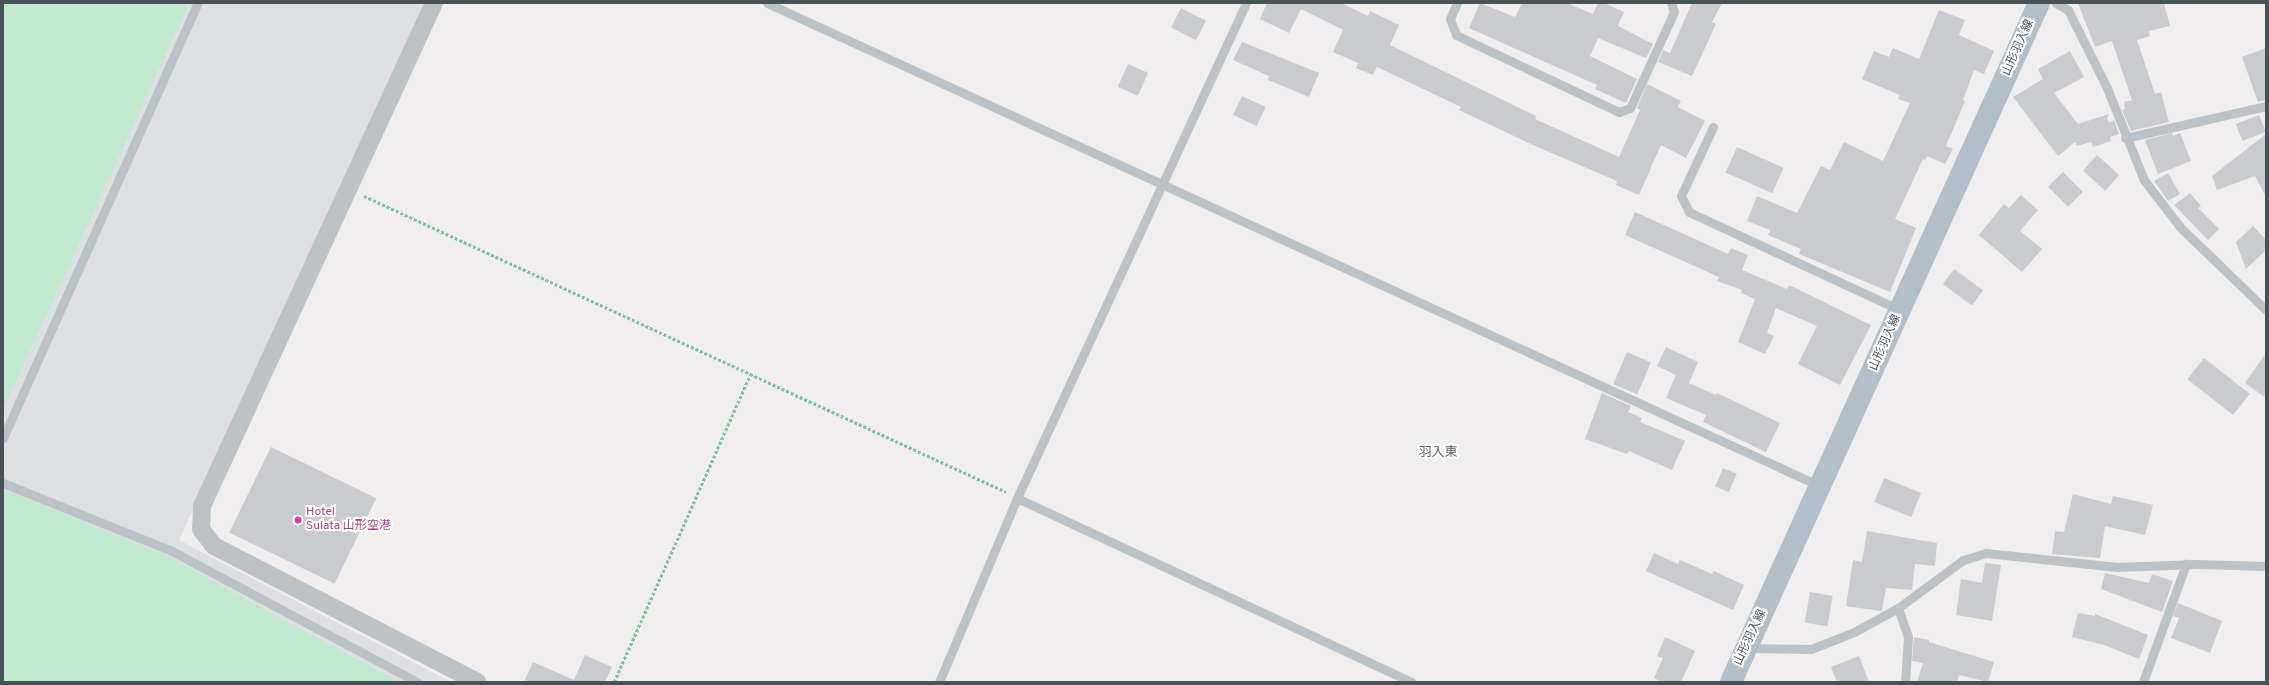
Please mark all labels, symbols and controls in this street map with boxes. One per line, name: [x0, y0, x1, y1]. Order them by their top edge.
street label: 山形羽入線: [2000, 18, 2038, 78]
street label: 山形羽入線: [1867, 313, 1905, 373]
district label: 羽入東: [1419, 445, 1457, 461]
place label: Hotel Sulata 山形空港: [306, 506, 391, 534]
marker: Hotel Sulata 山形空港: [293, 515, 303, 525]
street label: 山形羽入線: [1732, 608, 1770, 668]

